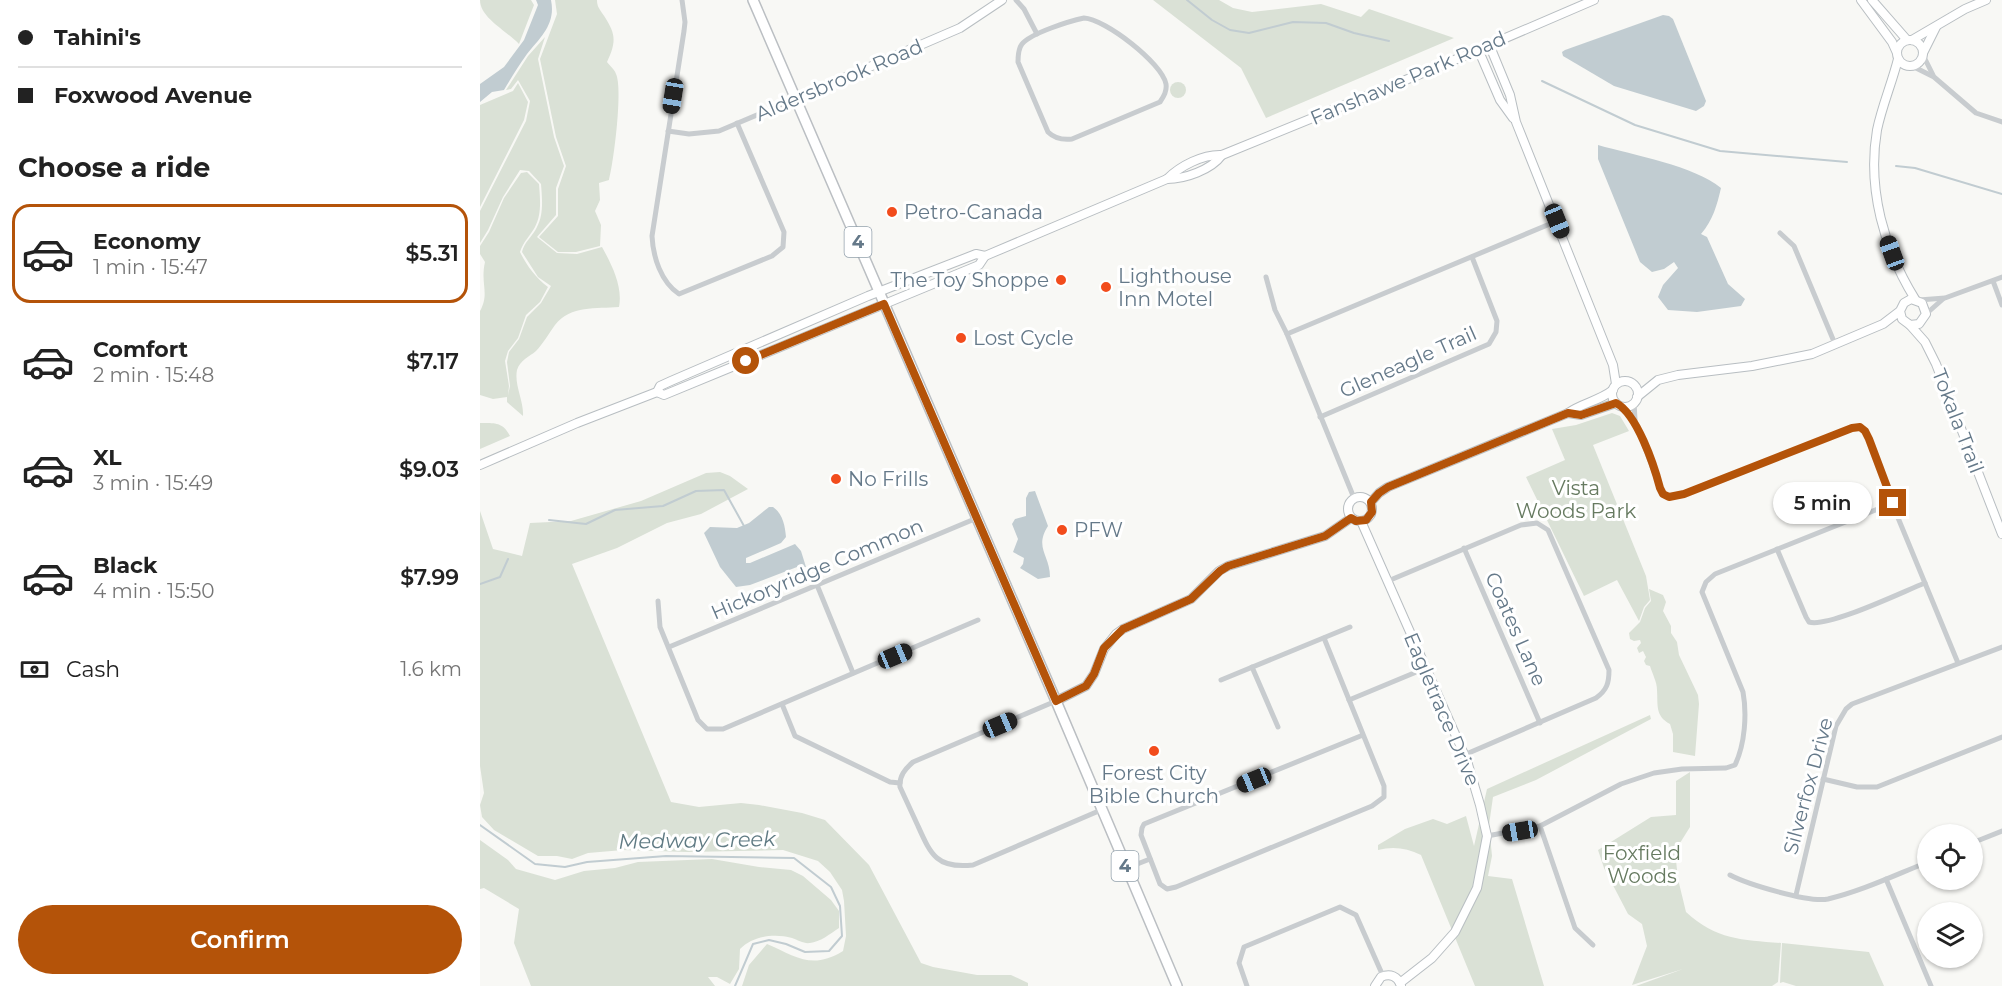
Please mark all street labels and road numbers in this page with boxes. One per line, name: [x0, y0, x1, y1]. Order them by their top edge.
street label: Fanshawe Park Road: [1307, 26, 1509, 130]
street label: Aldersbrook Road: [752, 34, 926, 126]
road number: 4: [844, 227, 872, 257]
street label: Gleneagle Trail: [1336, 321, 1480, 403]
street label: Tokala Trail: [1927, 365, 1989, 477]
street label: Hickoryridge Common: [707, 513, 927, 625]
street label: Coates Lane: [1480, 568, 1552, 690]
street label: Eagletrace Drive: [1399, 629, 1485, 789]
street label: Silverfox Drive: [1778, 715, 1838, 857]
road number: 4: [1112, 851, 1138, 881]

